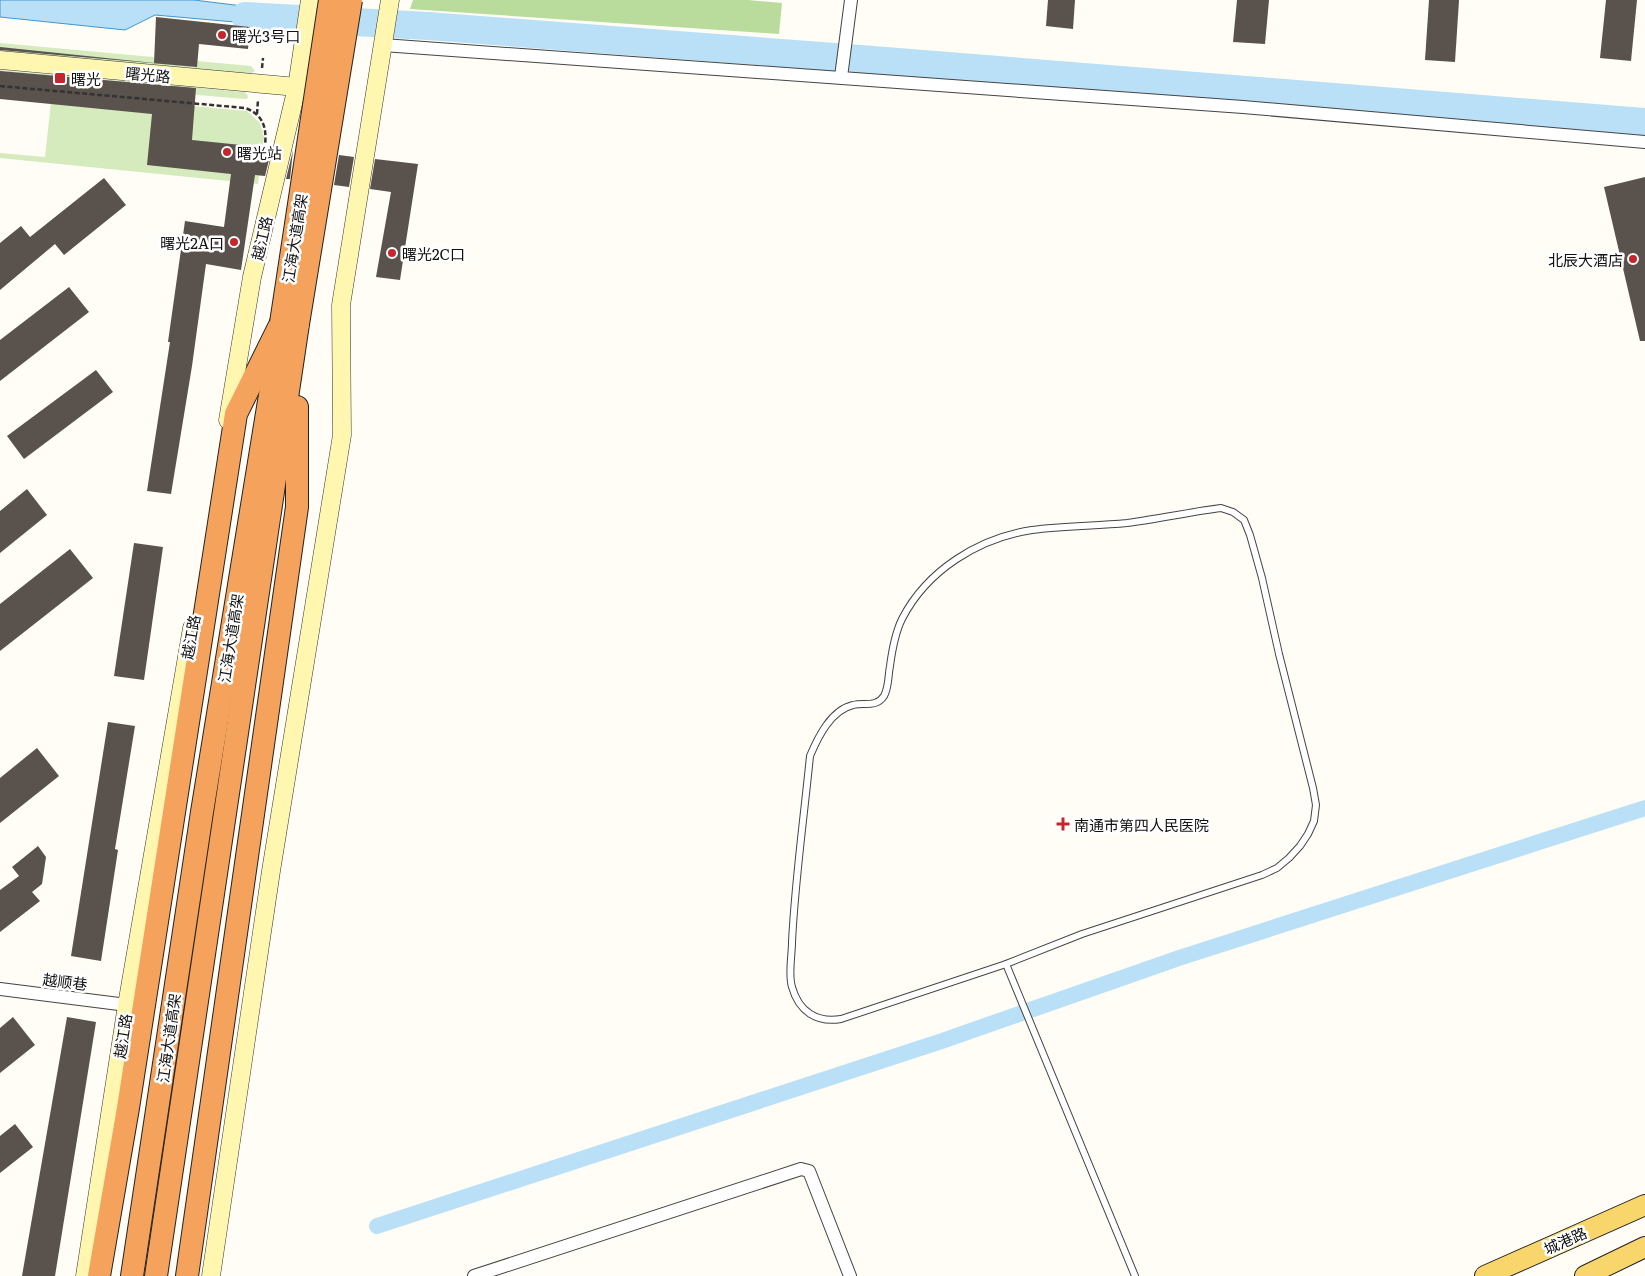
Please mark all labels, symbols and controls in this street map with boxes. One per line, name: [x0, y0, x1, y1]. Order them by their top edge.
place label: 曙光3号口: [232, 24, 300, 47]
marker: 曙光3号口: [216, 29, 228, 41]
street label: 曙光路: [125, 61, 171, 87]
place label: 曙光: [71, 67, 101, 90]
marker: 曙光: [53, 71, 67, 85]
place label: 曙光站: [237, 141, 282, 164]
marker: 曙光站: [221, 146, 233, 158]
street label: 江海大道高架: [276, 192, 312, 284]
street label: 越江路: [245, 213, 277, 263]
place label: 曙光2A口: [160, 231, 224, 254]
marker: 曙光2A口: [228, 236, 240, 248]
place label: 曙光2C口: [402, 242, 465, 265]
marker: 曙光2C口: [386, 247, 398, 259]
place label: 北辰大酒店: [1548, 248, 1623, 271]
marker: 北辰大酒店: [1627, 253, 1639, 265]
street label: 江海大道高架: [212, 592, 248, 684]
street label: 越江路: [175, 613, 205, 661]
place label: 南通市第四人民医院: [1074, 813, 1209, 836]
marker: 南通市第四人民医院: [1056, 817, 1070, 831]
street label: 越顺巷: [41, 967, 89, 995]
street label: 江海大道高架: [150, 992, 186, 1084]
street label: 越江路: [107, 1012, 137, 1060]
street label: 城港路: [1540, 1220, 1590, 1260]

